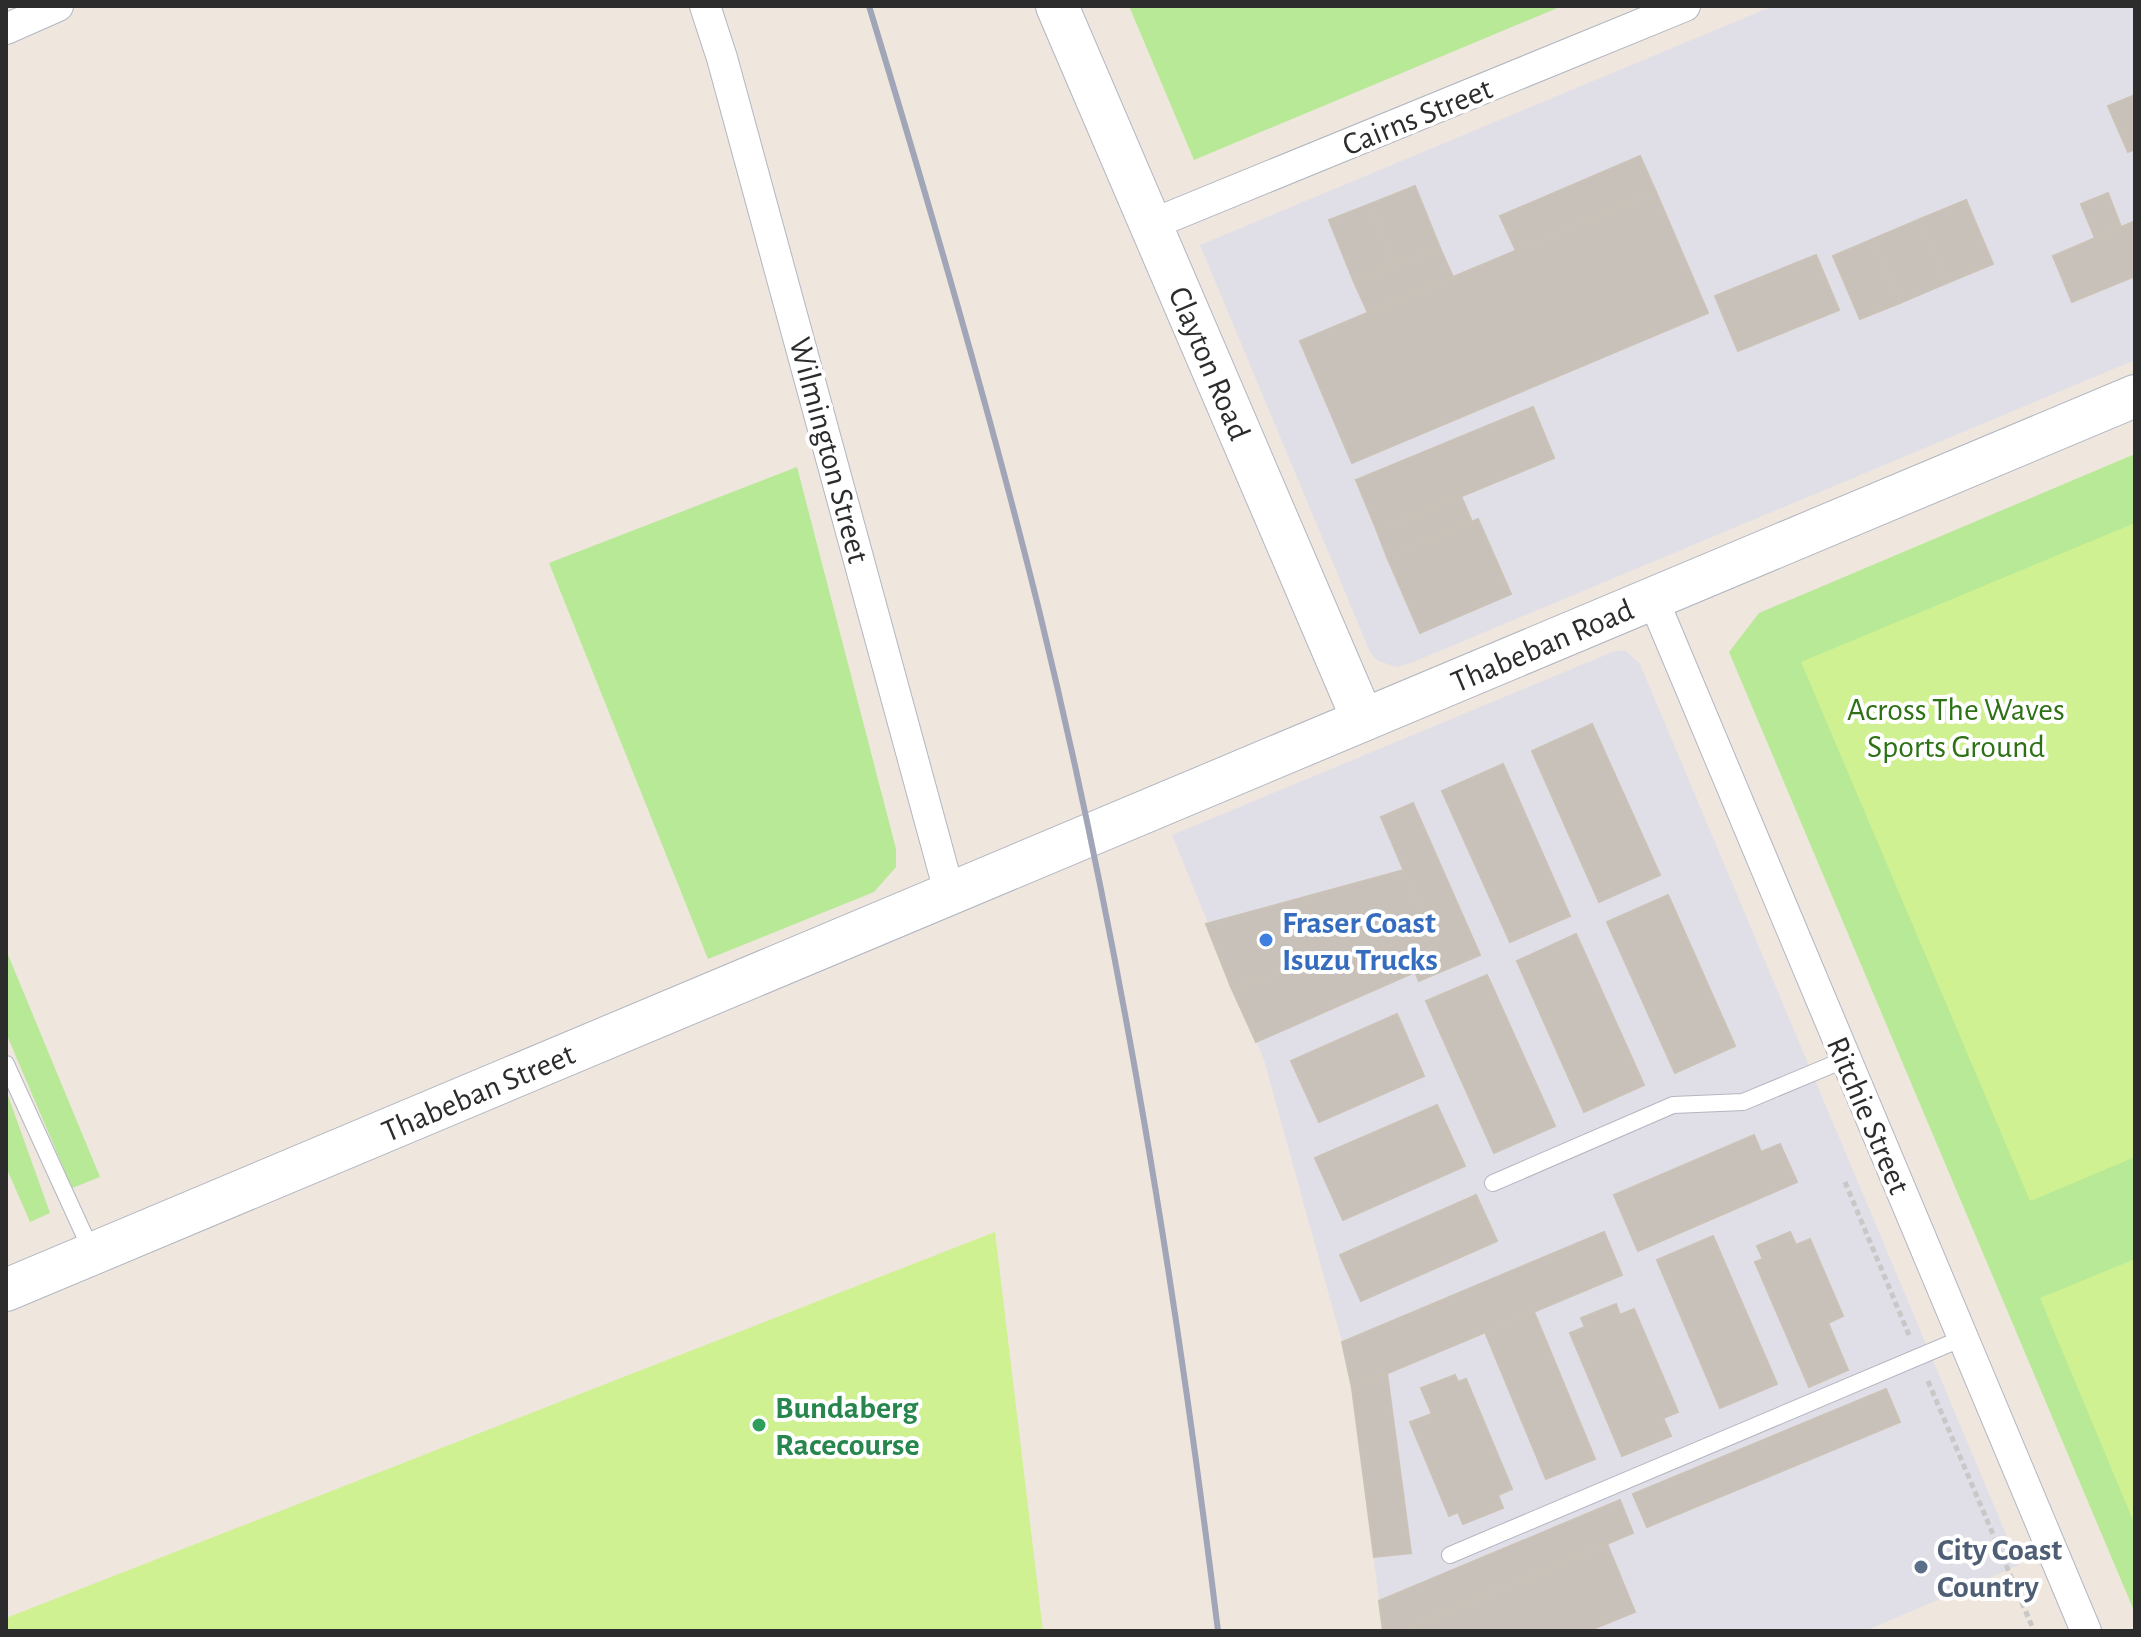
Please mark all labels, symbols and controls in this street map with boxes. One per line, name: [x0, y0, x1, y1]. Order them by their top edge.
street label: Cairns Street: [1338, 72, 1497, 161]
street label: Clayton Road: [1162, 282, 1256, 445]
street label: Wilmington Street: [784, 334, 875, 566]
street label: Thabeban Road: [1447, 593, 1638, 699]
park label: Across The Waves Sports Ground: [1847, 694, 2065, 763]
place label: Fraser Coast Isuzu Trucks: [1282, 907, 1438, 976]
marker: Fraser Coast Isuzu Trucks: [1257, 931, 1275, 949]
street label: Ritchie Street: [1821, 1032, 1916, 1199]
street label: Thabeban Street: [377, 1038, 579, 1148]
place label: Bundaberg Racecourse: [775, 1392, 920, 1461]
marker: Bundaberg Racecourse: [750, 1416, 768, 1434]
place label: City Coast Country: [1937, 1534, 2062, 1603]
marker: City Coast Country: [1912, 1558, 1930, 1576]

